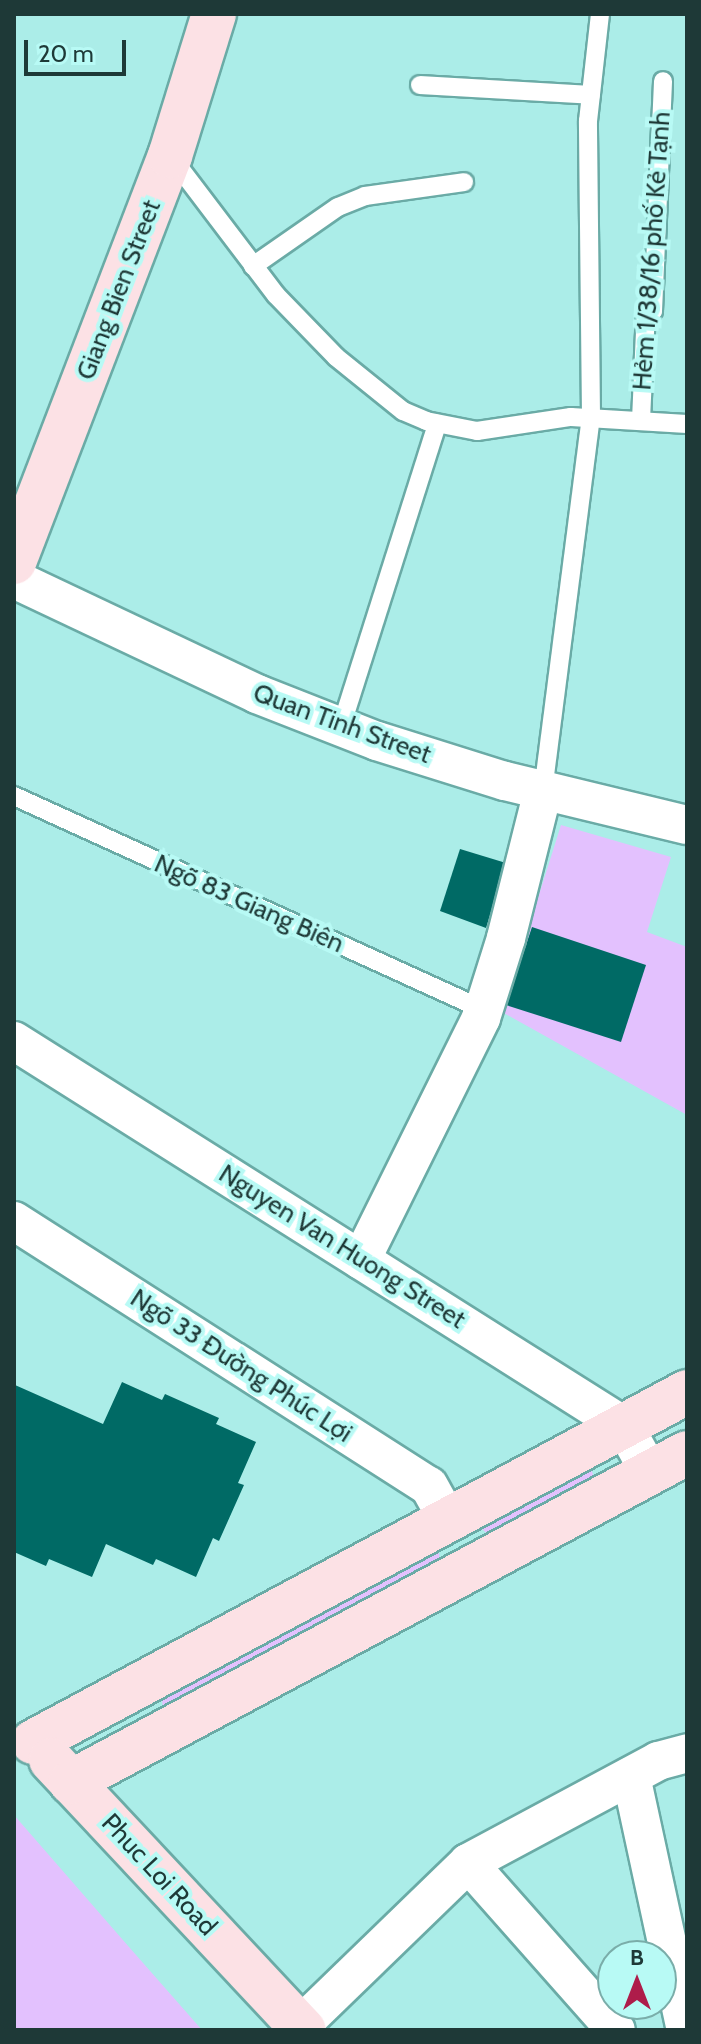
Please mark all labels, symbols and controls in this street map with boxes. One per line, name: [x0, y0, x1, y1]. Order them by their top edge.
scale bar: [28, 24, 130, 74]
text: 20 m: [38, 39, 94, 68]
street label: Hẻm 1/38/16 phố Kẻ Tạnh: [627, 111, 677, 391]
street label: Giang Bien Street: [70, 196, 168, 384]
street label: Quan Tinh Street: [249, 677, 435, 771]
street label: Ngõ 83 Giang Biên: [149, 848, 349, 960]
street label: Nguyen Van Huong Street: [213, 1158, 471, 1336]
street label: Ngõ 33 Đường Phúc Lợi: [124, 1283, 358, 1449]
street label: Phuc Loi Road: [95, 1808, 223, 1942]
north arrow: [597, 1940, 677, 2020]
text: B: [630, 1944, 644, 1971]

